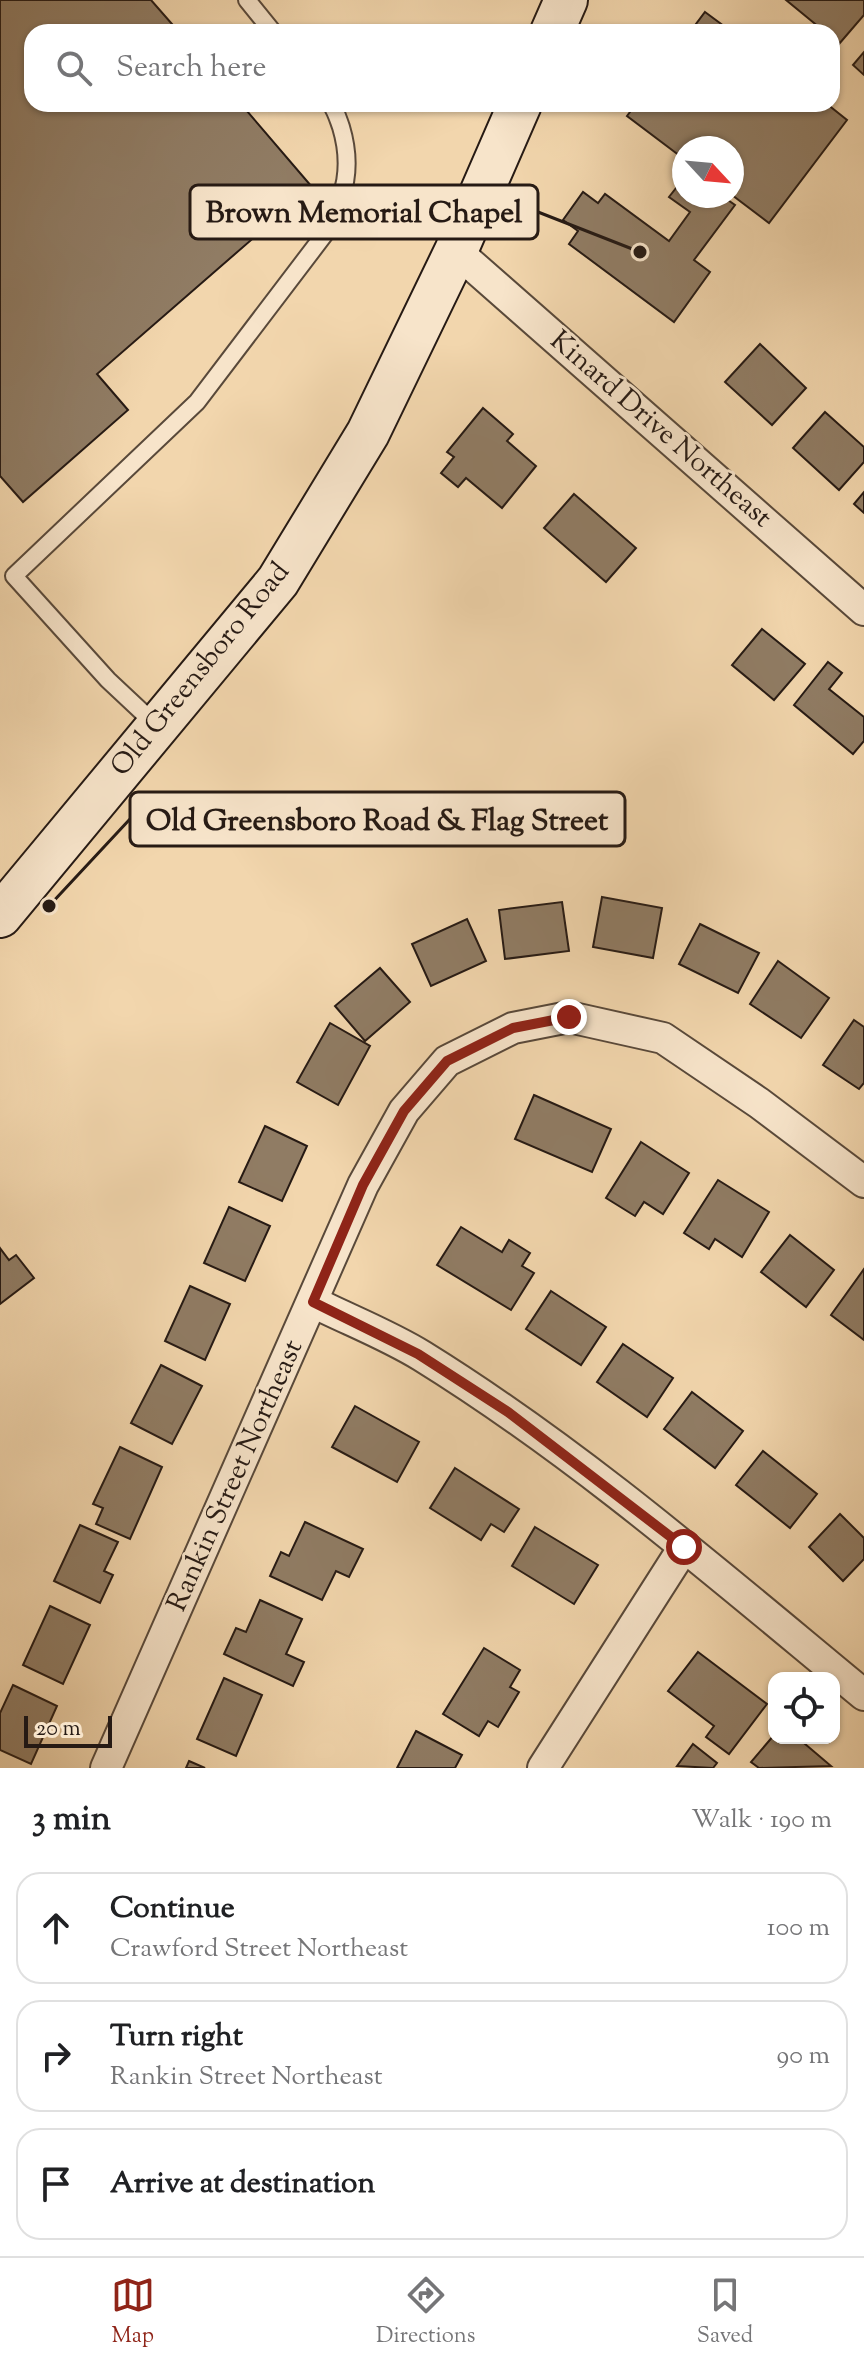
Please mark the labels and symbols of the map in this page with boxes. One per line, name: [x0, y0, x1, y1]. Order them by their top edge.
north arrow: [672, 136, 744, 208]
callout: Brown Memorial Chapel: [190, 185, 538, 239]
text: Brown Memorial Chapel: [206, 193, 523, 236]
street label: Kinard Drive Northeast: [540, 322, 780, 538]
street label: Old Greensboro Road: [102, 554, 300, 786]
callout: Old Greensboro Road & Flag Street: [130, 792, 625, 846]
text: Old Greensboro Road & Flag Street: [146, 801, 609, 844]
route end: [551, 999, 587, 1035]
street label: Rankin Street Northeast: [158, 1333, 314, 1618]
route start: [666, 1529, 702, 1565]
scale bar: [24, 1712, 112, 1748]

